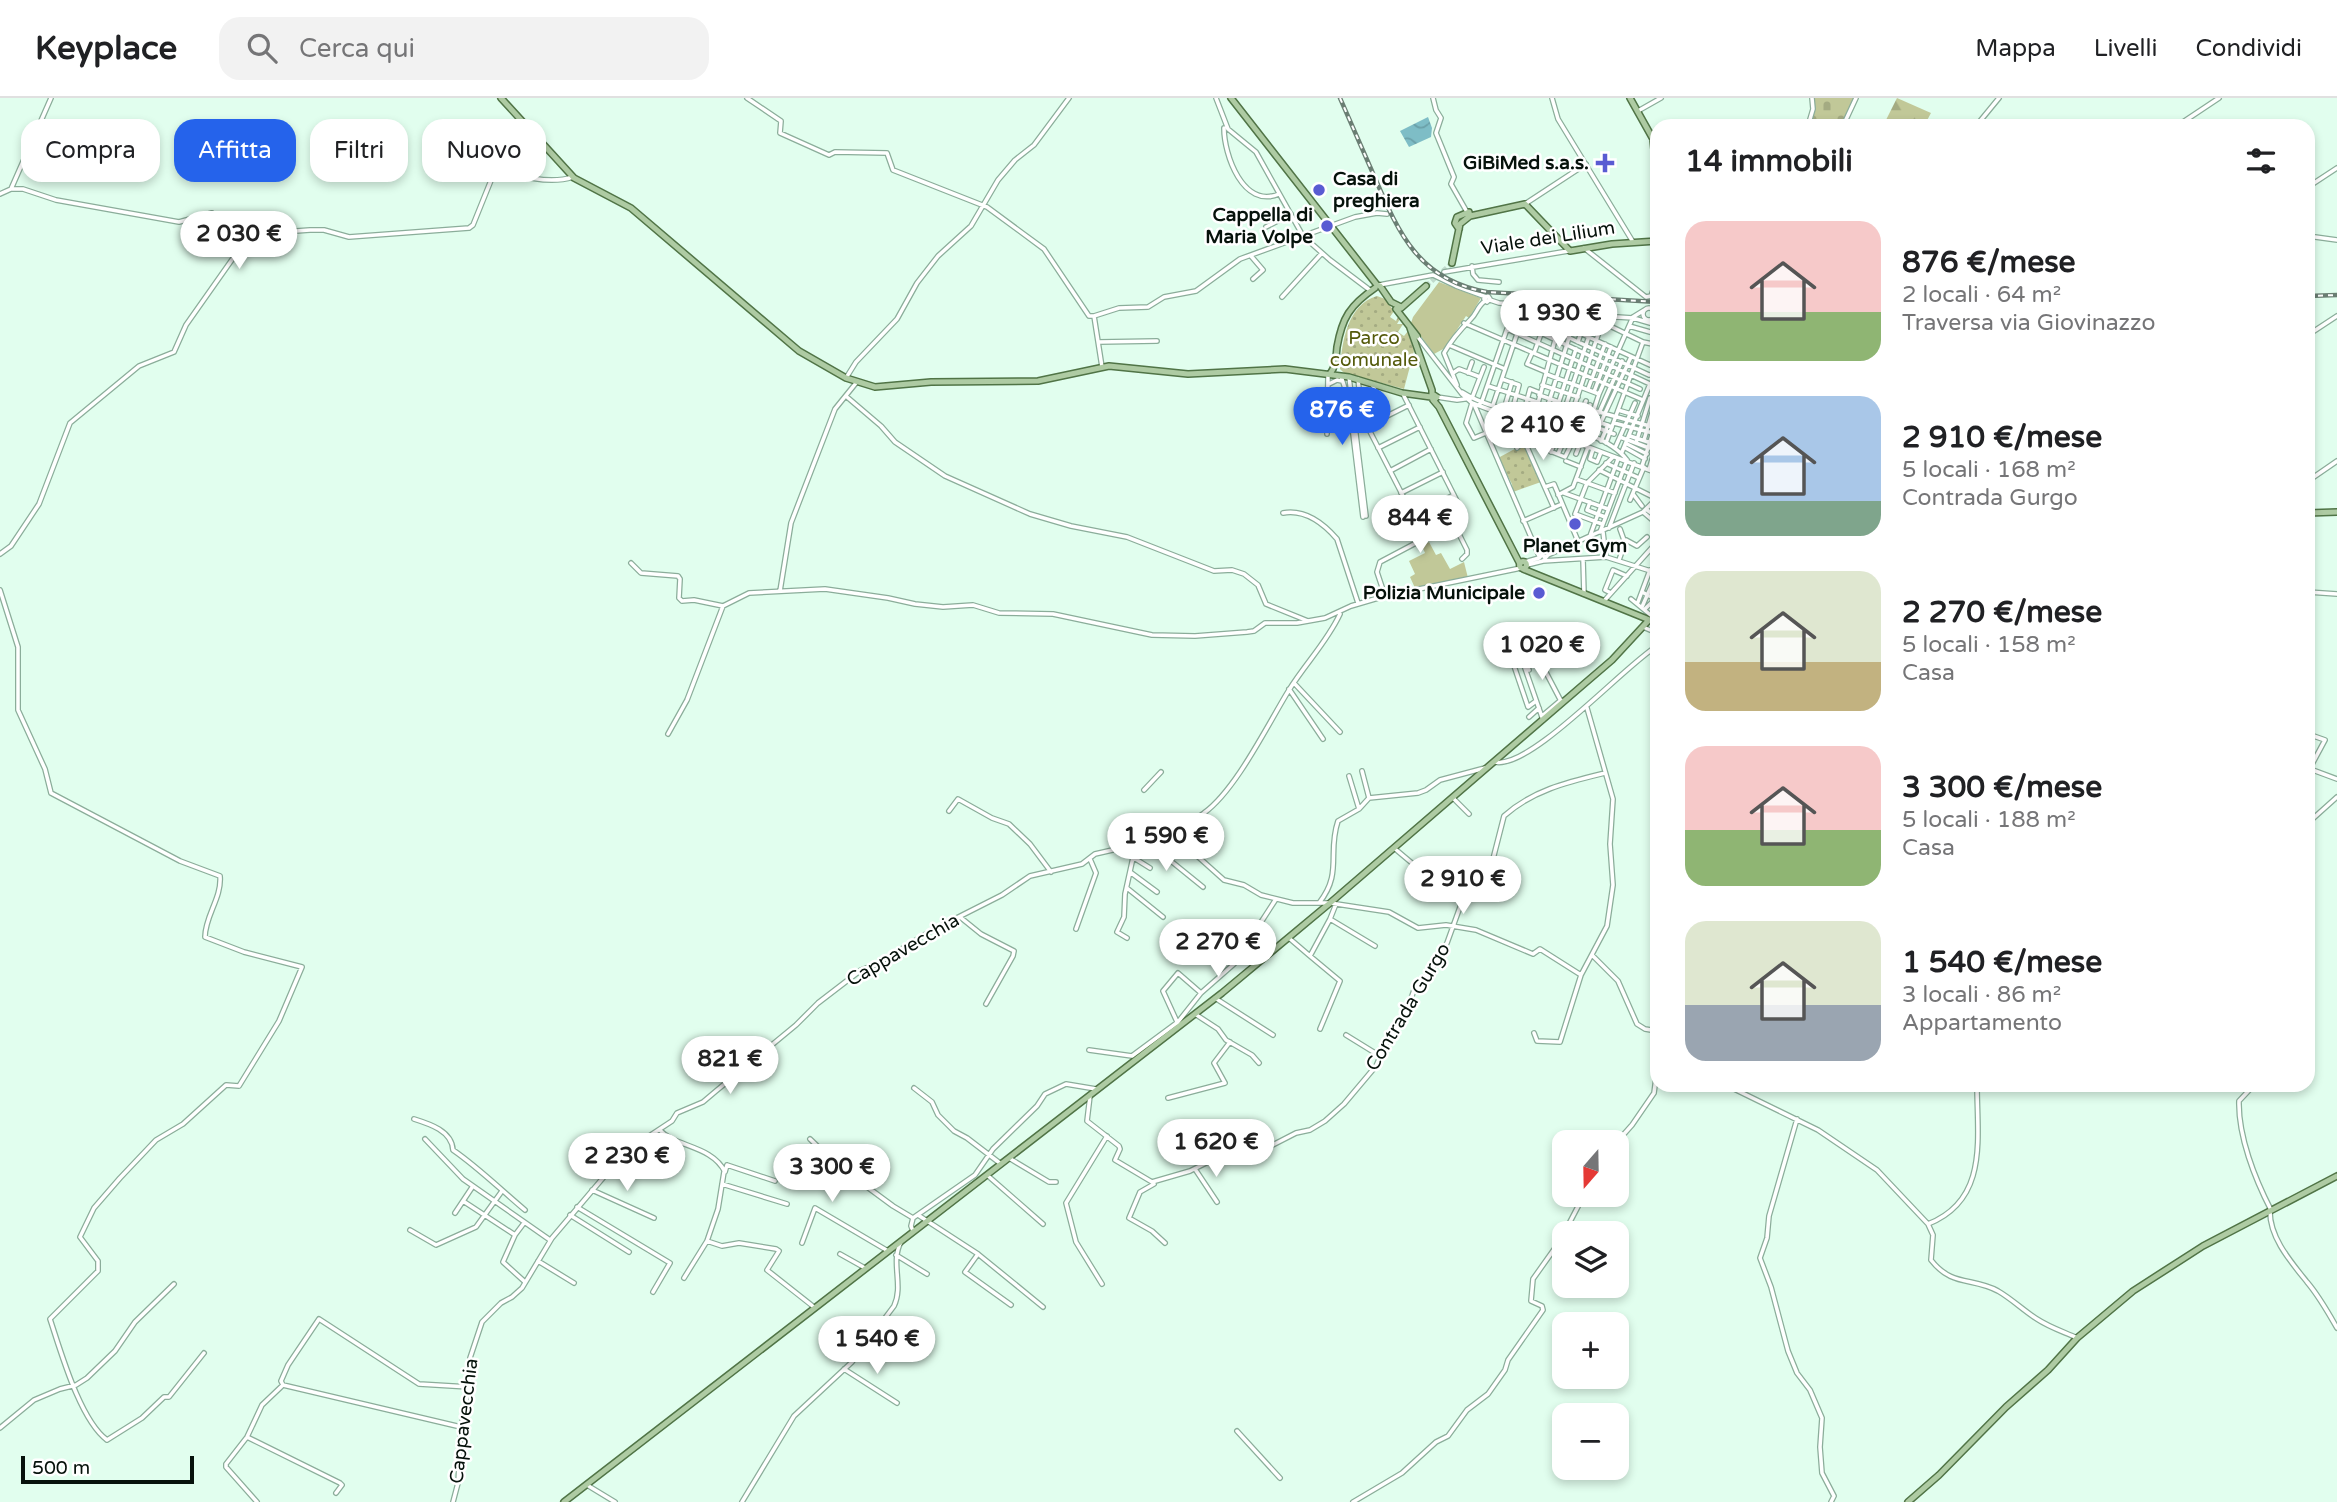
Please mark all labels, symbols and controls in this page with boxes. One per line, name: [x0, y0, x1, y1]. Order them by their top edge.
search box: [219, 17, 709, 80]
text: Keyplace: [35, 29, 177, 68]
icon: search: [243, 29, 281, 67]
text: Cerca qui: [299, 33, 415, 64]
text: Mappa: [1975, 34, 2056, 63]
text: Livelli: [2094, 34, 2158, 63]
text: Condividi: [2196, 34, 2302, 63]
chip: Compra: [21, 119, 160, 182]
chip: Affitta: [174, 119, 296, 182]
chip: Filtri: [310, 119, 408, 182]
chip: Nuovo: [422, 119, 546, 182]
icon: filters: [2242, 142, 2280, 180]
text: 14 immobili: [1685, 143, 1853, 180]
place label: GiBiMed s.a.s.: [1463, 152, 1589, 174]
marker: GiBiMed s.a.s.: [1595, 153, 1615, 173]
place label: Casa di preghiera: [1333, 168, 1420, 213]
marker: Casa di preghiera: [1311, 182, 1327, 198]
place label: Cappella di Maria Volpe: [1205, 204, 1313, 249]
pin: 2 030 €: [174, 212, 304, 271]
street label: Viale dei Lilium: [1479, 217, 1617, 259]
marker: Cappella di Maria Volpe: [1319, 218, 1335, 234]
text: 2 030 €: [196, 220, 282, 248]
text: 876 €/mese: [1902, 244, 2076, 281]
icon: home: [1741, 249, 1825, 333]
text: 2 locali · 64 m²: [1902, 281, 2061, 309]
pin: 1 930 €: [1494, 290, 1624, 350]
text: 1 930 €: [1516, 299, 1602, 327]
text: Traversa via Giovinazzo: [1902, 309, 2155, 337]
park label: Parco comunale: [1330, 327, 1418, 371]
pin: 876 €: [1293, 388, 1391, 447]
text: 876 €: [1310, 396, 1375, 424]
pin: 2 410 €: [1478, 402, 1608, 462]
text: 2 410 €: [1500, 411, 1586, 439]
text: 2 910 €/mese: [1902, 419, 2102, 456]
icon: home: [1741, 424, 1825, 508]
text: 5 locali · 168 m²: [1902, 456, 2076, 484]
text: Contrada Gurgo: [1902, 484, 2078, 512]
pin: 844 €: [1371, 496, 1469, 555]
text: 844 €: [1388, 504, 1453, 532]
marker: Planet Gym: [1567, 516, 1583, 532]
place label: Planet Gym: [1523, 535, 1627, 558]
place label: Polizia Municipale: [1363, 582, 1525, 605]
marker: Polizia Municipale: [1531, 585, 1547, 601]
text: 2 270 €/mese: [1902, 594, 2102, 631]
icon: home: [1741, 599, 1825, 683]
pin: 1 020 €: [1477, 622, 1607, 682]
text: 1 020 €: [1499, 631, 1585, 659]
text: 5 locali · 158 m²: [1902, 631, 2076, 659]
text: Casa: [1902, 659, 1955, 687]
text: 3 300 €/mese: [1902, 769, 2102, 806]
icon: home: [1741, 774, 1825, 858]
text: 5 locali · 188 m²: [1902, 806, 2076, 834]
pin: 1 590 €: [1101, 814, 1231, 873]
text: 1 590 €: [1123, 822, 1209, 850]
text: Casa: [1902, 834, 1955, 862]
pin: 2 910 €: [1398, 856, 1528, 916]
text: 2 910 €: [1420, 865, 1506, 893]
street label: Cappavecchia: [843, 909, 963, 991]
pin: 2 270 €: [1153, 920, 1283, 979]
text: 2 270 €: [1175, 928, 1261, 956]
street label: Contrada Gurgo: [1361, 939, 1455, 1075]
text: 1 540 €/mese: [1902, 944, 2102, 981]
icon: home: [1741, 949, 1825, 1033]
text: 3 locali · 86 m²: [1902, 981, 2061, 1009]
text: Appartamento: [1902, 1009, 2062, 1037]
pin: 821 €: [681, 1037, 779, 1096]
text: 821 €: [698, 1045, 763, 1073]
pin: 1 620 €: [1151, 1119, 1281, 1179]
text: 1 620 €: [1173, 1128, 1259, 1156]
north arrow: [1552, 1130, 1629, 1208]
map controls: [1552, 1130, 1629, 1480]
pin: 2 230 €: [562, 1134, 692, 1193]
text: 2 230 €: [584, 1142, 670, 1170]
pin: 3 300 €: [767, 1144, 897, 1204]
text: 3 300 €: [789, 1153, 875, 1181]
button: layers: [1552, 1221, 1629, 1298]
button: +: [1552, 1312, 1629, 1389]
pin: 1 540 €: [812, 1316, 942, 1376]
text: 1 540 €: [834, 1325, 920, 1353]
street label: Cappavecchia: [445, 1357, 483, 1485]
button: −: [1552, 1403, 1629, 1480]
scale bar: [21, 1453, 194, 1485]
text: 500 m: [32, 1457, 90, 1479]

